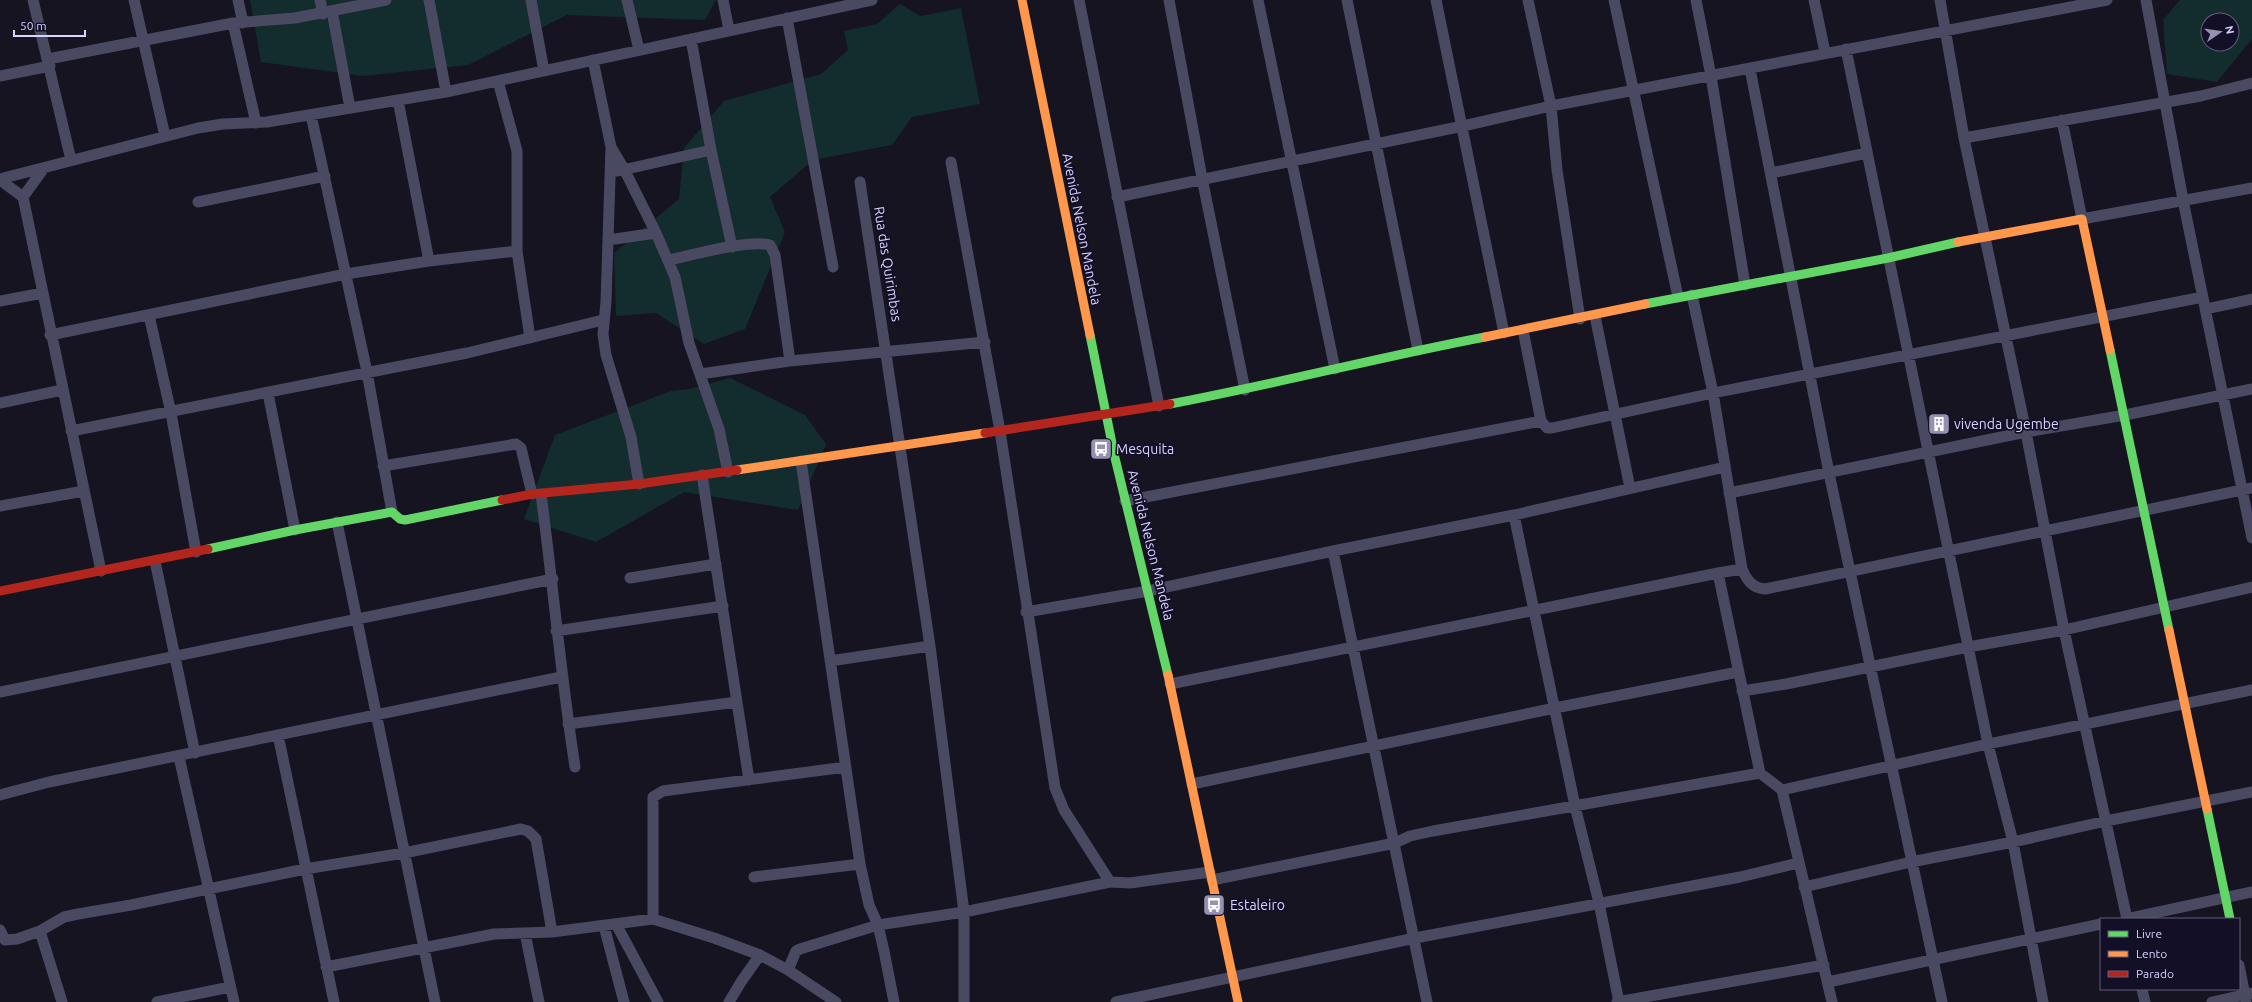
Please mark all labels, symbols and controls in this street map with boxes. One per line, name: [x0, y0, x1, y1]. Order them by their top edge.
scale bar: [14, 12, 85, 38]
north arrow: [2200, 12, 2240, 52]
text: 50 m: [20, 19, 47, 32]
text: N: [2223, 24, 2237, 35]
street label: Avenida Nelson Mandela: [1059, 152, 1105, 306]
street label: Rua das Quirimbas: [871, 205, 905, 323]
building icon: vivenda Ugembe: [1926, 411, 1952, 437]
place label: vivenda Ugembe: [1954, 416, 2059, 432]
bus stop icon: Mesquita: [1088, 436, 1114, 462]
place label: Mesquita: [1116, 441, 1174, 457]
street label: Avenida Nelson Mandela: [1125, 468, 1177, 622]
bus stop icon: Estaleiro: [1201, 892, 1227, 918]
place label: Estaleiro: [1230, 897, 1285, 913]
legend: [2100, 918, 2240, 990]
text: Livre: [2136, 927, 2162, 940]
text: Lento: [2136, 947, 2167, 960]
text: Parado: [2136, 967, 2174, 980]

